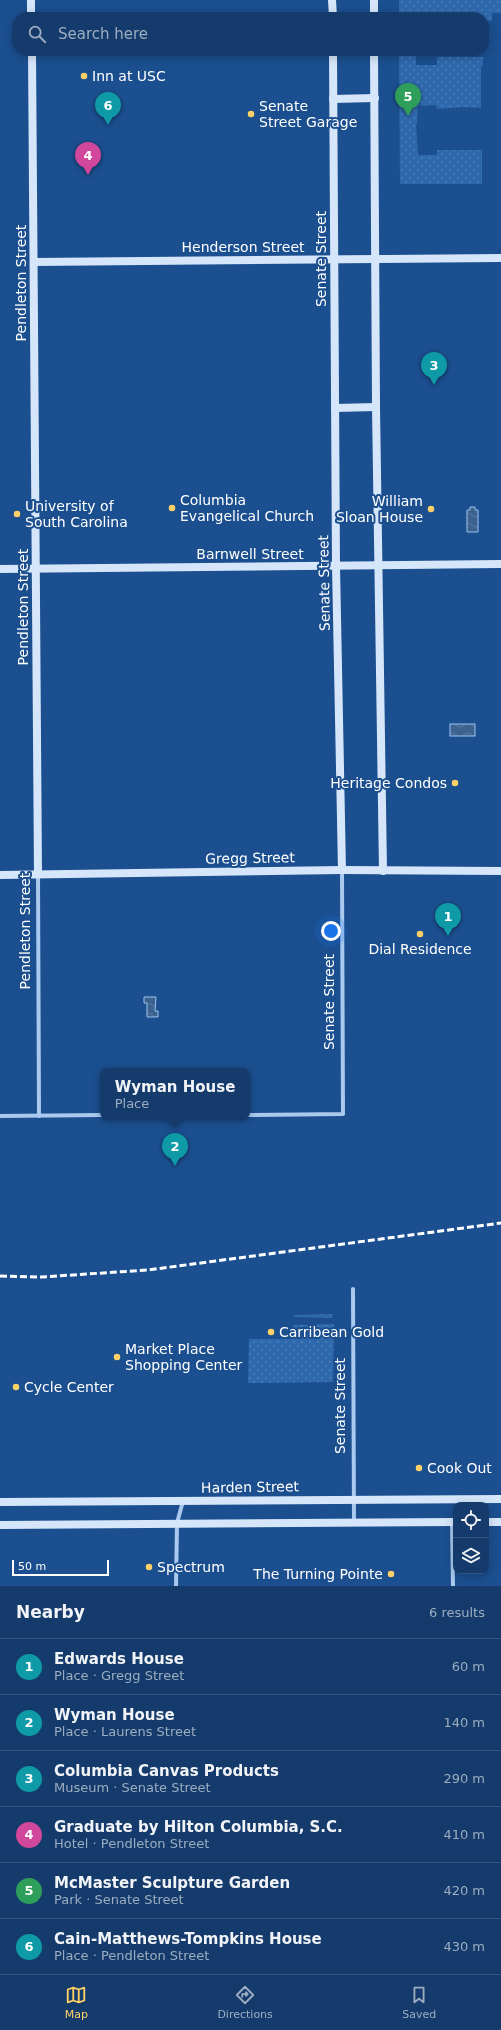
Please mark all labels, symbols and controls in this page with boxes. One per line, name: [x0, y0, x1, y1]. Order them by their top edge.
search box: [12, 12, 489, 56]
icon: search: [26, 23, 48, 45]
text: Search here: [58, 25, 148, 43]
place label: Inn at USC: [92, 68, 166, 84]
marker: Inn at USC: [79, 71, 89, 81]
pin: 5: [395, 83, 421, 116]
pin: 6: [95, 92, 121, 125]
place label: Senate Street Garage: [259, 98, 357, 130]
marker: Senate Street Garage: [246, 109, 256, 119]
pin: 4: [75, 142, 101, 175]
street label: Senate Street: [313, 210, 329, 307]
street label: Pendleton Street: [13, 224, 29, 341]
street label: Henderson Street: [182, 239, 305, 255]
pin: 3: [421, 352, 447, 385]
place label: Columbia Evangelical Church: [180, 492, 314, 524]
place label: William Sloan House: [336, 493, 423, 525]
place label: University of South Carolina: [25, 498, 128, 530]
marker: Columbia Evangelical Church: [167, 503, 177, 513]
marker: William Sloan House: [426, 504, 436, 514]
marker: University of South Carolina: [12, 509, 22, 519]
street label: Senate Street: [315, 534, 333, 631]
street label: Barnwell Street: [196, 546, 304, 562]
street label: Pendleton Street: [15, 548, 31, 665]
place label: Heritage Condos: [330, 775, 447, 791]
marker: Heritage Condos: [450, 778, 460, 788]
street label: Gregg Street: [205, 849, 295, 867]
street label: Pendleton Street: [17, 872, 33, 989]
pin: 1: [435, 903, 461, 936]
your location: [321, 921, 341, 941]
marker: Dial Residence: [415, 929, 425, 939]
place label: Dial Residence: [368, 941, 472, 957]
street label: Senate Street: [321, 953, 337, 1050]
popup: [100, 1068, 250, 1120]
text: Wyman House: [115, 1078, 235, 1096]
text: Place: [115, 1096, 149, 1111]
pin: 2: [162, 1133, 188, 1166]
place label: Carribean Gold: [279, 1324, 384, 1340]
marker: Carribean Gold: [266, 1327, 276, 1337]
place label: Market Place Shopping Center: [125, 1341, 243, 1373]
marker: Market Place Shopping Center: [112, 1352, 122, 1362]
street label: Senate Street: [332, 1357, 348, 1454]
place label: Cycle Center: [24, 1379, 114, 1395]
marker: Cycle Center: [11, 1382, 21, 1392]
place label: Cook Out: [427, 1460, 492, 1476]
marker: Cook Out: [414, 1463, 424, 1473]
street label: Harden Street: [201, 1478, 300, 1496]
map controls: [453, 1502, 489, 1574]
button: locate: [453, 1502, 489, 1538]
button: layers: [453, 1538, 489, 1574]
scale bar: [12, 1558, 109, 1577]
place label: Spectrum: [157, 1559, 225, 1575]
text: 50 m: [18, 1560, 46, 1573]
marker: Spectrum: [144, 1562, 154, 1572]
place label: The Turning Pointe: [252, 1566, 383, 1582]
marker: The Turning Pointe: [386, 1569, 396, 1579]
text: Nearby: [16, 1602, 85, 1622]
text: 6 results: [429, 1605, 485, 1620]
text: Edwards House: [54, 1650, 184, 1668]
text: 1: [24, 1659, 34, 1674]
text: 60 m: [452, 1659, 485, 1674]
text: Place · Gregg Street: [54, 1668, 184, 1683]
text: Wyman House: [54, 1706, 175, 1724]
text: 2: [24, 1715, 34, 1730]
text: 140 m: [443, 1715, 485, 1730]
text: Place · Laurens Street: [54, 1724, 196, 1739]
text: Columbia Canvas Products: [54, 1762, 279, 1780]
text: 3: [24, 1771, 34, 1786]
text: 290 m: [443, 1771, 485, 1786]
text: Museum · Senate Street: [54, 1780, 211, 1795]
text: Graduate by Hilton Columbia, S.C.: [54, 1818, 343, 1836]
text: 4: [24, 1827, 34, 1842]
text: 410 m: [443, 1827, 485, 1842]
text: Hotel · Pendleton Street: [54, 1836, 209, 1851]
text: McMaster Sculpture Garden: [54, 1874, 290, 1892]
text: 5: [24, 1883, 34, 1898]
text: 420 m: [443, 1883, 485, 1898]
text: Park · Senate Street: [54, 1892, 184, 1907]
text: Cain-Matthews-Tompkins House: [54, 1930, 322, 1948]
text: 6: [24, 1939, 34, 1954]
text: 430 m: [443, 1939, 485, 1954]
text: Place · Pendleton Street: [54, 1948, 209, 1963]
tab: Map: [65, 1984, 88, 2021]
tab: Directions: [217, 1984, 273, 2021]
tab: Saved: [402, 1984, 436, 2021]

